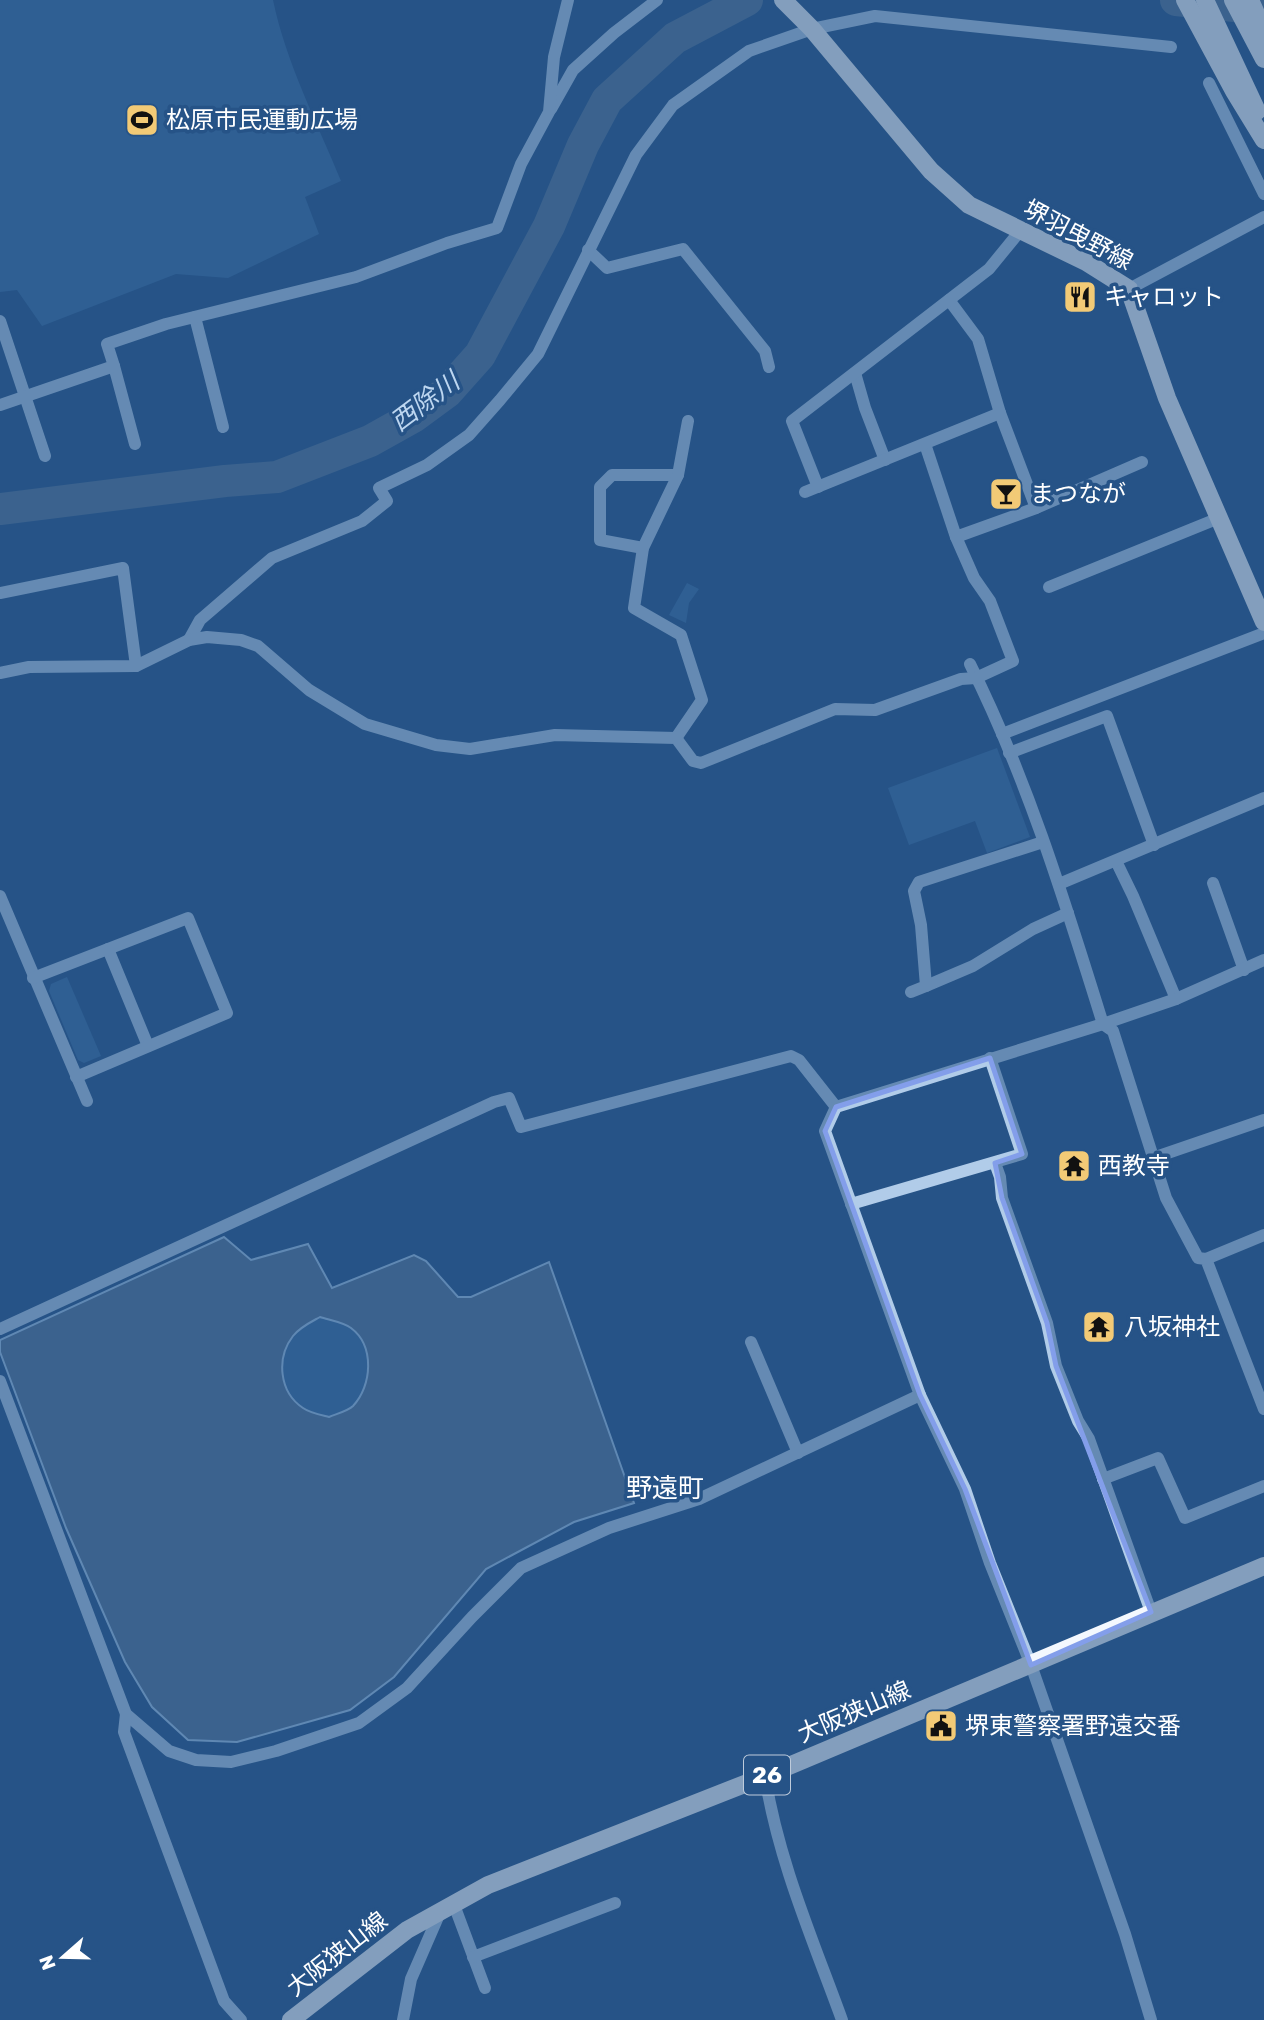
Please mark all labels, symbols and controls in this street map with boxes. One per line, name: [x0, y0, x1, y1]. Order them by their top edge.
sports icon: 松原市民運動広場: [123, 101, 161, 139]
place label: 松原市民運動広場: [166, 106, 358, 134]
street label: 堺羽曳野線: [1018, 194, 1138, 276]
restaurant icon: キャロット: [1061, 278, 1099, 316]
place label: キャロット: [1104, 283, 1224, 311]
water label: 西除川: [385, 364, 468, 438]
bar icon: まつなが: [987, 475, 1025, 513]
place label: まつなが: [1030, 480, 1126, 508]
temple icon: 西教寺: [1055, 1147, 1093, 1185]
place label: 西教寺: [1098, 1152, 1170, 1180]
temple icon: 八坂神社: [1080, 1308, 1118, 1346]
place label: 八坂神社: [1124, 1313, 1220, 1341]
district label: 野遠町: [626, 1473, 704, 1504]
street label: 大阪狭山線: [793, 1676, 915, 1748]
public building icon: 堺東警察署野遠交番: [922, 1707, 960, 1745]
place label: 堺東警察署野遠交番: [965, 1712, 1181, 1740]
road number: 26: [744, 1756, 790, 1795]
street label: 大阪狭山線: [281, 1906, 393, 2002]
north arrow: [28, 1922, 98, 1992]
text: N: [34, 1952, 61, 1973]

